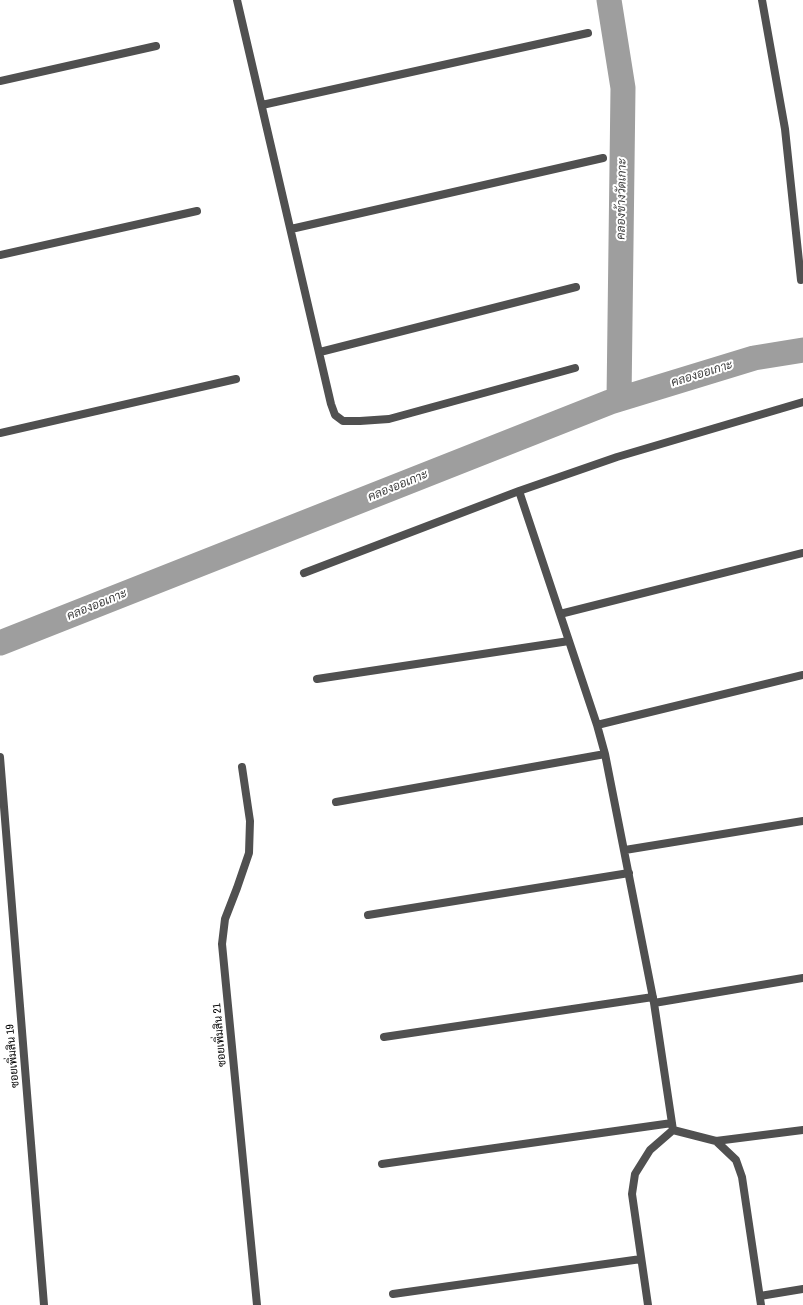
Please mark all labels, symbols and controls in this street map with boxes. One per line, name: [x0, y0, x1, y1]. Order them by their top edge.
water label: คลองข้างวัดเกาะ: [614, 158, 630, 240]
water label: คลองออเกาะ: [669, 358, 735, 390]
water label: คลองออเกาะ: [366, 467, 430, 505]
water label: คลองออเกาะ: [65, 586, 129, 624]
street label: ซอยเพิ่มสิน 21: [211, 1003, 229, 1067]
street label: ซอยเพิ่มสิน 19: [4, 1024, 22, 1088]

